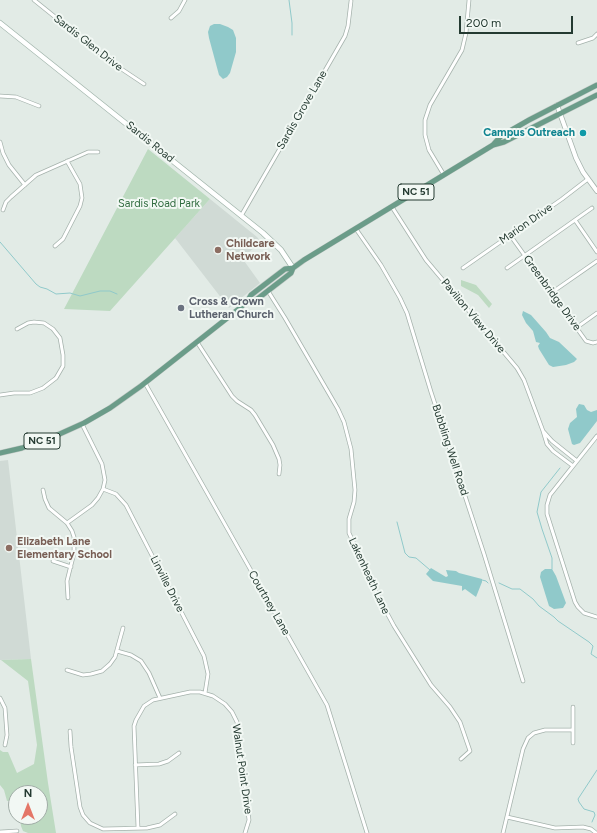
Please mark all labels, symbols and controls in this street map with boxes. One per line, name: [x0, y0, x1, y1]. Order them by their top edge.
scale bar: [461, 8, 575, 34]
street label: Sardis Glen Drive: [51, 12, 125, 74]
text: 200 m: [466, 16, 501, 30]
street label: Sardis Grove Lane: [274, 68, 330, 152]
street label: Sardis Road: [123, 119, 177, 165]
place label: Campus Outreach: [483, 126, 575, 140]
marker: Campus Outreach: [578, 128, 588, 138]
road number: NC 51: [398, 184, 434, 200]
park label: Sardis Road Park: [118, 197, 200, 211]
street label: Marion Drive: [497, 201, 555, 247]
place label: Childcare Network: [226, 237, 275, 263]
marker: Childcare Network: [213, 245, 223, 255]
street label: Greenbridge Drive: [520, 253, 584, 333]
street label: Pavilion View Drive: [438, 276, 508, 356]
place label: Cross & Crown Lutheran Church: [189, 295, 274, 321]
marker: Cross & Crown Lutheran Church: [176, 303, 186, 313]
street label: Bubbling Well Road: [429, 403, 471, 497]
road number: NC 51: [24, 433, 60, 449]
place label: Elizabeth Lane Elementary School: [17, 535, 112, 561]
street label: Lakenheath Lane: [345, 536, 393, 616]
marker: Elizabeth Lane Elementary School: [4, 543, 14, 553]
street label: Linville Drive: [147, 554, 187, 614]
street label: Courtney Lane: [245, 568, 293, 638]
street label: Walnut Point Drive: [229, 723, 255, 815]
north arrow: [8, 785, 48, 825]
text: N: [24, 787, 32, 800]

